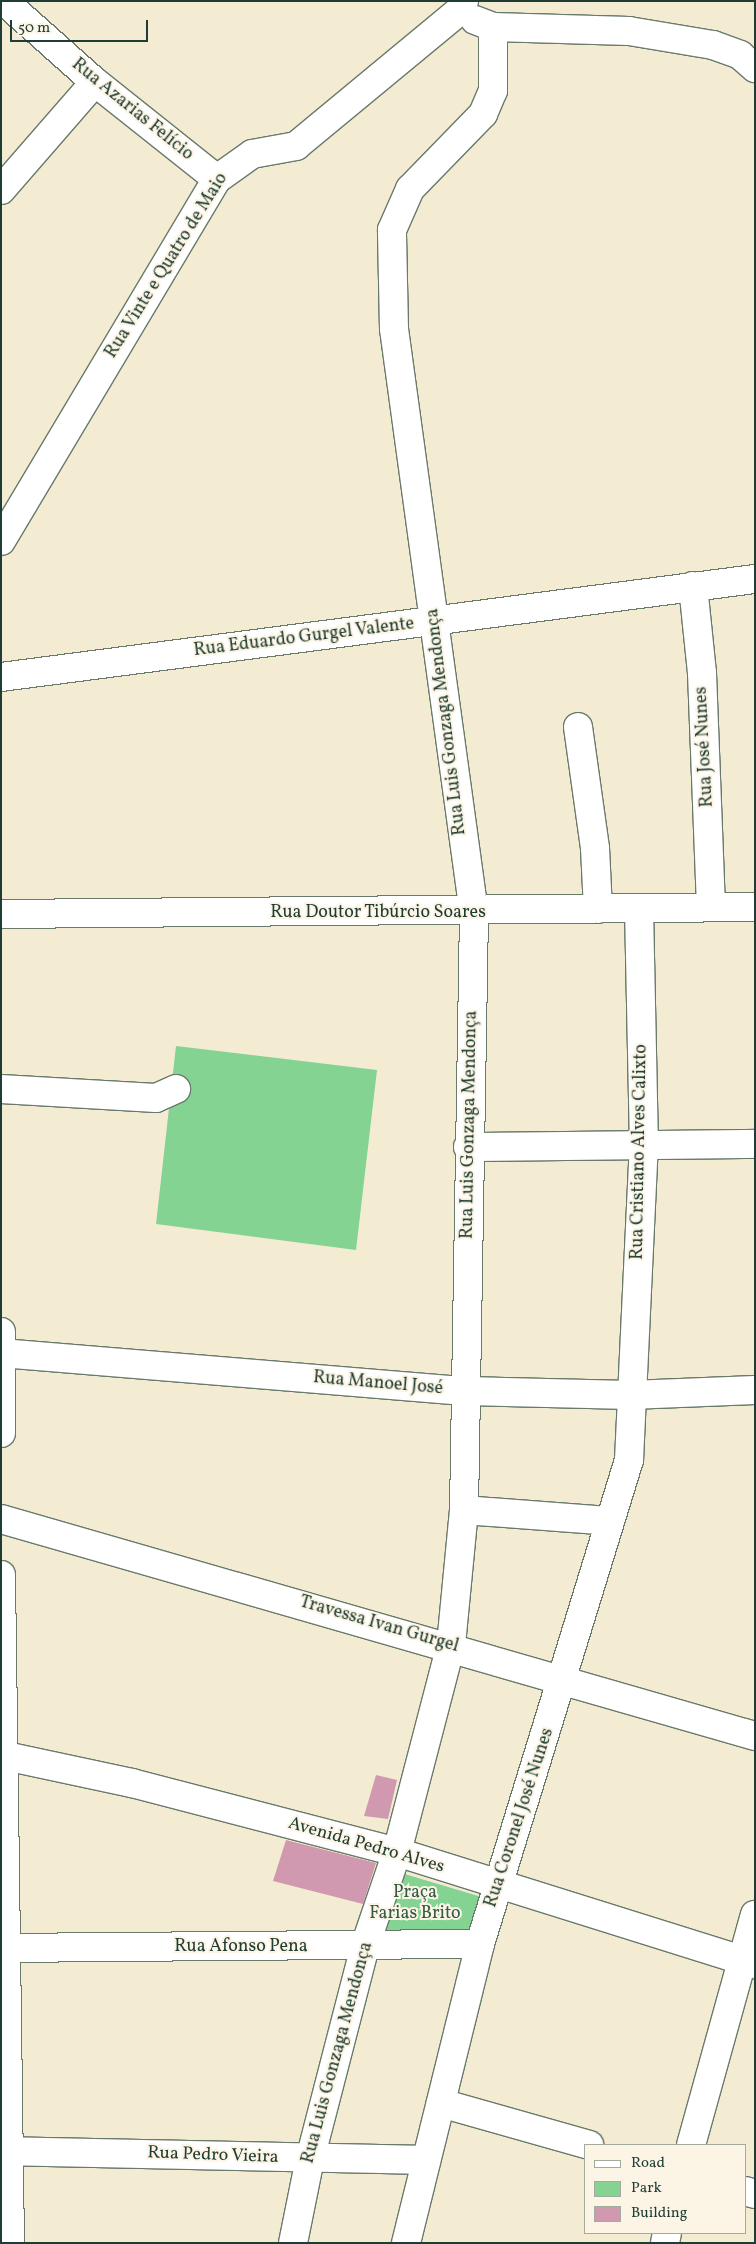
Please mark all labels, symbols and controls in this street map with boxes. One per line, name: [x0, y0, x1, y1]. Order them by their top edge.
scale bar: [12, 10, 150, 42]
text: 50 m: [18, 18, 50, 39]
street label: Rua Azarias Felício: [67, 54, 197, 166]
street label: Rua Vinte e Quatro de Maio: [101, 169, 233, 363]
street label: Rua Luis Gonzaga Mendonça: [422, 607, 472, 837]
street label: Rua Eduardo Gurgel Valente: [192, 614, 416, 662]
street label: Rua José Nunes: [691, 686, 719, 808]
street label: Rua Doutor Tibúrcio Soares: [270, 902, 486, 924]
street label: Rua Luis Gonzaga Mendonça: [457, 1011, 483, 1239]
street label: Rua Cristiano Alves Calixto: [627, 1044, 653, 1260]
street label: Rua Manoel José: [312, 1368, 444, 1400]
street label: Travessa Ivan Gurgel: [297, 1592, 461, 1658]
street label: Rua Coronel José Nunes: [481, 1725, 559, 1911]
street label: Avenida Pedro Alves: [285, 1813, 447, 1879]
park label: Praça Farias Brito: [369, 1883, 461, 1926]
street label: Rua Afonso Pena: [174, 1936, 308, 1958]
street label: Rua Luis Gonzaga Mendonça: [298, 1940, 378, 2166]
street label: Rua Pedro Vieira: [147, 2143, 279, 2169]
legend: [584, 2144, 746, 2234]
text: Road: [631, 2153, 665, 2174]
text: Park: [631, 2178, 662, 2199]
text: Building: [631, 2203, 687, 2224]

